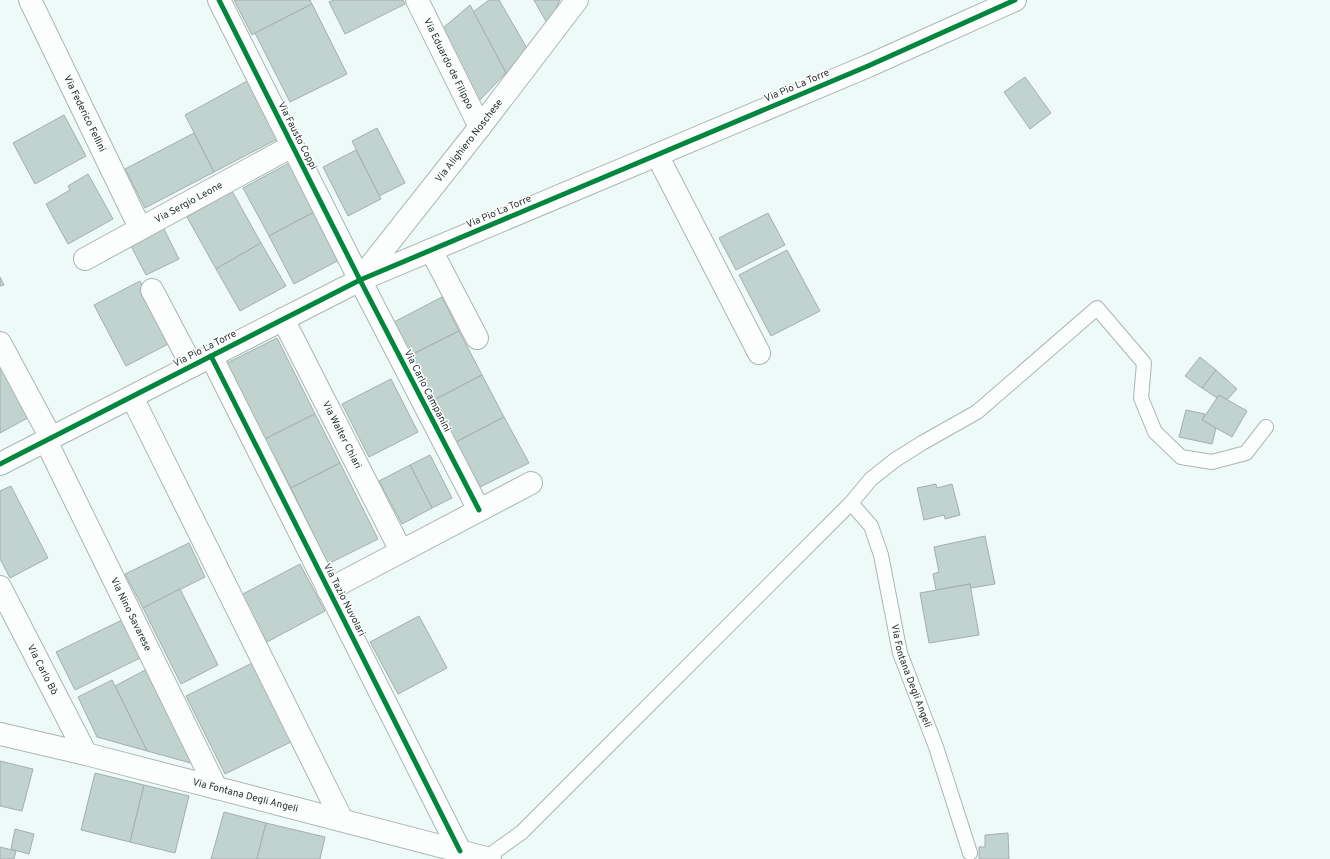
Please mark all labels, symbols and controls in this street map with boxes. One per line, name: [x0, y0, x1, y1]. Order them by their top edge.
street label: Via Eduardo de Filippo: [421, 16, 477, 112]
street label: Via Pio La Torre: [762, 66, 832, 106]
street label: Via Federico Fellini: [61, 73, 109, 154]
street label: Via Alighiero Noschese: [432, 96, 506, 185]
street label: Via Fausto Coppi: [274, 100, 320, 172]
street label: Via Sergio Leone: [152, 179, 225, 226]
street label: Via Pio La Torre: [464, 192, 534, 232]
street label: Via Pio La Torre: [171, 327, 239, 371]
street label: Via Carlo Campanini: [401, 348, 453, 434]
street label: Via Walter Chiari: [319, 399, 365, 471]
street label: Via Tazio Nuvolari: [320, 561, 368, 639]
street label: Via Nino Savarese: [107, 575, 154, 653]
street label: Via Fontana Degli Angeli: [888, 623, 934, 729]
street label: Via Carlo Bò: [24, 642, 61, 698]
street label: Via Fontana Degli Angeli: [191, 775, 300, 815]

